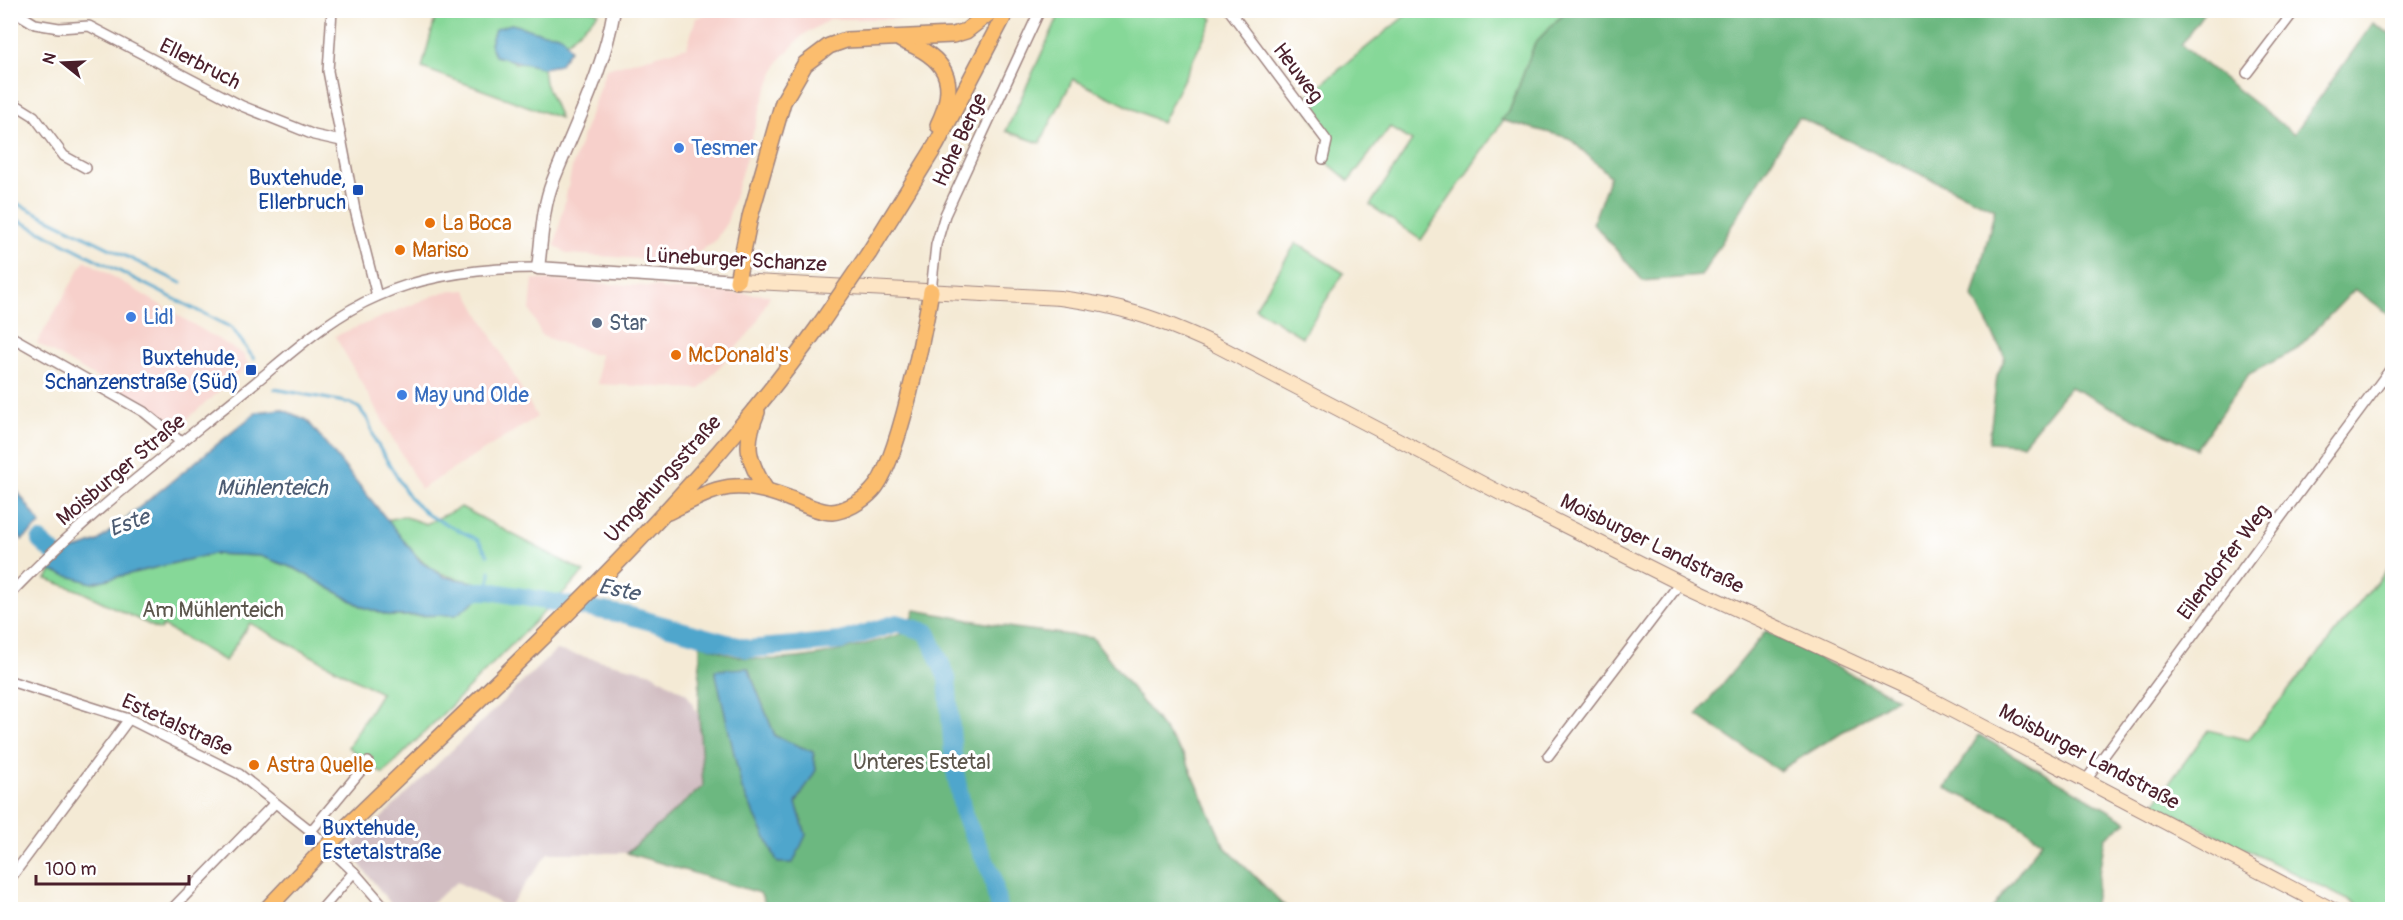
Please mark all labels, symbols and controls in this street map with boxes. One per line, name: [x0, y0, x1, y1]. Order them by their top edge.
street label: Ellerbruch: [155, 32, 245, 96]
north arrow: [33, 33, 93, 93]
street label: Heuweg: [1267, 38, 1329, 108]
text: N: [39, 50, 61, 67]
street label: Hohe Berge: [927, 88, 994, 191]
place label: Tesmer: [691, 135, 758, 162]
marker: Tesmer: [672, 141, 686, 155]
place label: Buxtehude, Ellerbruch: [249, 165, 346, 216]
marker: Buxtehude, Ellerbruch: [351, 183, 365, 197]
place label: La Boca: [442, 210, 512, 237]
marker: La Boca: [423, 216, 437, 230]
place label: Mariso: [412, 237, 469, 264]
street label: Lüneburger Schanze: [645, 242, 828, 278]
marker: Mariso: [393, 243, 407, 257]
place label: Lidl: [143, 304, 174, 331]
marker: Lidl: [124, 310, 138, 324]
place label: Star: [609, 310, 647, 337]
marker: Star: [590, 316, 604, 330]
place label: McDonald's: [688, 342, 789, 369]
place label: Buxtehude, Schanzenstraße (Süd): [44, 345, 239, 396]
marker: McDonald's: [669, 348, 683, 362]
marker: Buxtehude, Schanzenstraße (Süd): [244, 363, 258, 377]
place label: May und Olde: [414, 382, 530, 409]
marker: May und Olde: [395, 388, 409, 402]
street label: Moisburger Straße: [51, 408, 192, 532]
street label: Umgehungsstraße: [599, 409, 728, 548]
water label: Mühlenteich: [217, 474, 329, 502]
street label: Moisburger Landstraße: [1556, 488, 1749, 600]
street label: Eilendorfer Weg: [2171, 499, 2277, 625]
water label: Este: [105, 502, 155, 543]
water label: Este: [596, 572, 644, 608]
park label: Am Mühlenteich: [142, 597, 284, 624]
street label: Estetalstraße: [117, 688, 237, 763]
street label: Moisburger Landstraße: [1994, 698, 2185, 816]
park label: Unteres Estetal: [853, 749, 991, 776]
place label: Astra Quelle: [266, 752, 374, 779]
marker: Astra Quelle: [247, 758, 261, 772]
place label: Buxtehude, Estetalstraße: [322, 815, 442, 866]
marker: Buxtehude, Estetalstraße: [303, 833, 317, 847]
scale bar: [36, 848, 189, 886]
text: 100 m: [45, 858, 97, 881]

